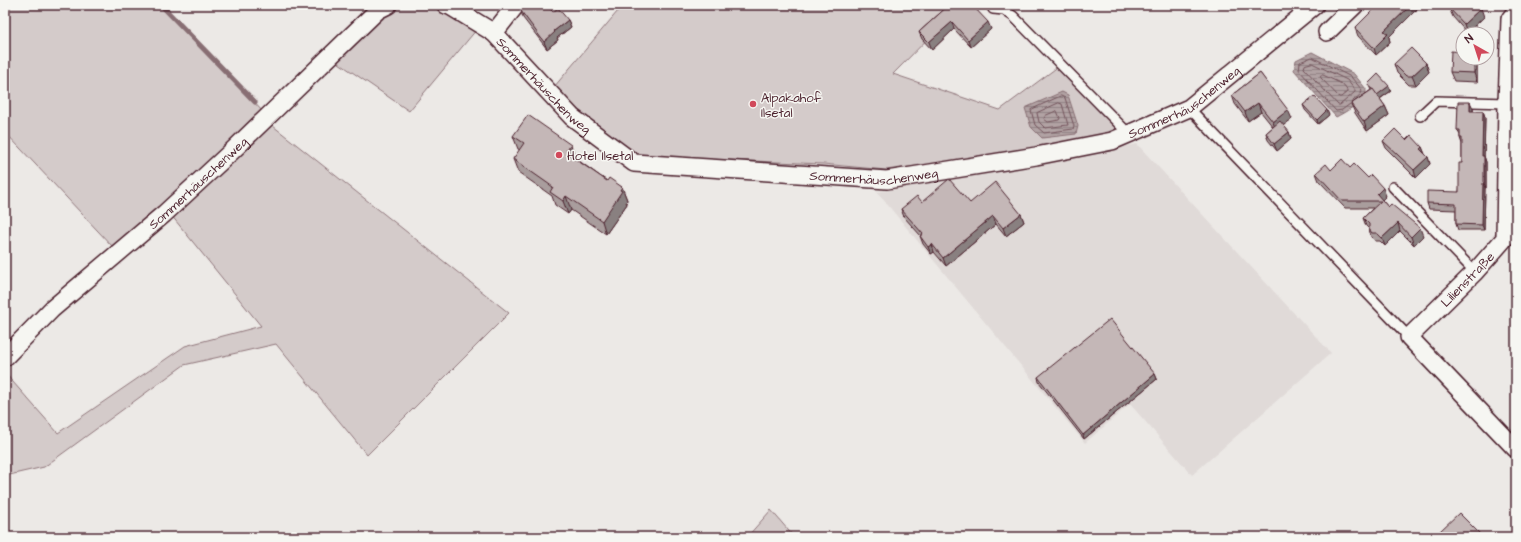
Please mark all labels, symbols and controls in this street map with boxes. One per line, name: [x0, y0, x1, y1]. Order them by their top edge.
north arrow: [1455, 26, 1495, 66]
text: N: [1462, 31, 1476, 47]
street label: Sommerhäuschenweg: [492, 33, 595, 139]
street label: Sommerhäuschenweg: [1125, 62, 1245, 143]
place label: Alpakahof Ilsetal: [761, 89, 822, 122]
marker: Alpakahof Ilsetal: [748, 99, 758, 109]
street label: Sommerhäuschenweg: [145, 133, 253, 234]
place label: Hotel Ilsetal: [567, 147, 633, 165]
marker: Hotel Ilsetal: [554, 150, 564, 160]
street label: Sommerhäuschenweg: [809, 164, 940, 190]
street label: Lilienstraße: [1437, 248, 1499, 311]

